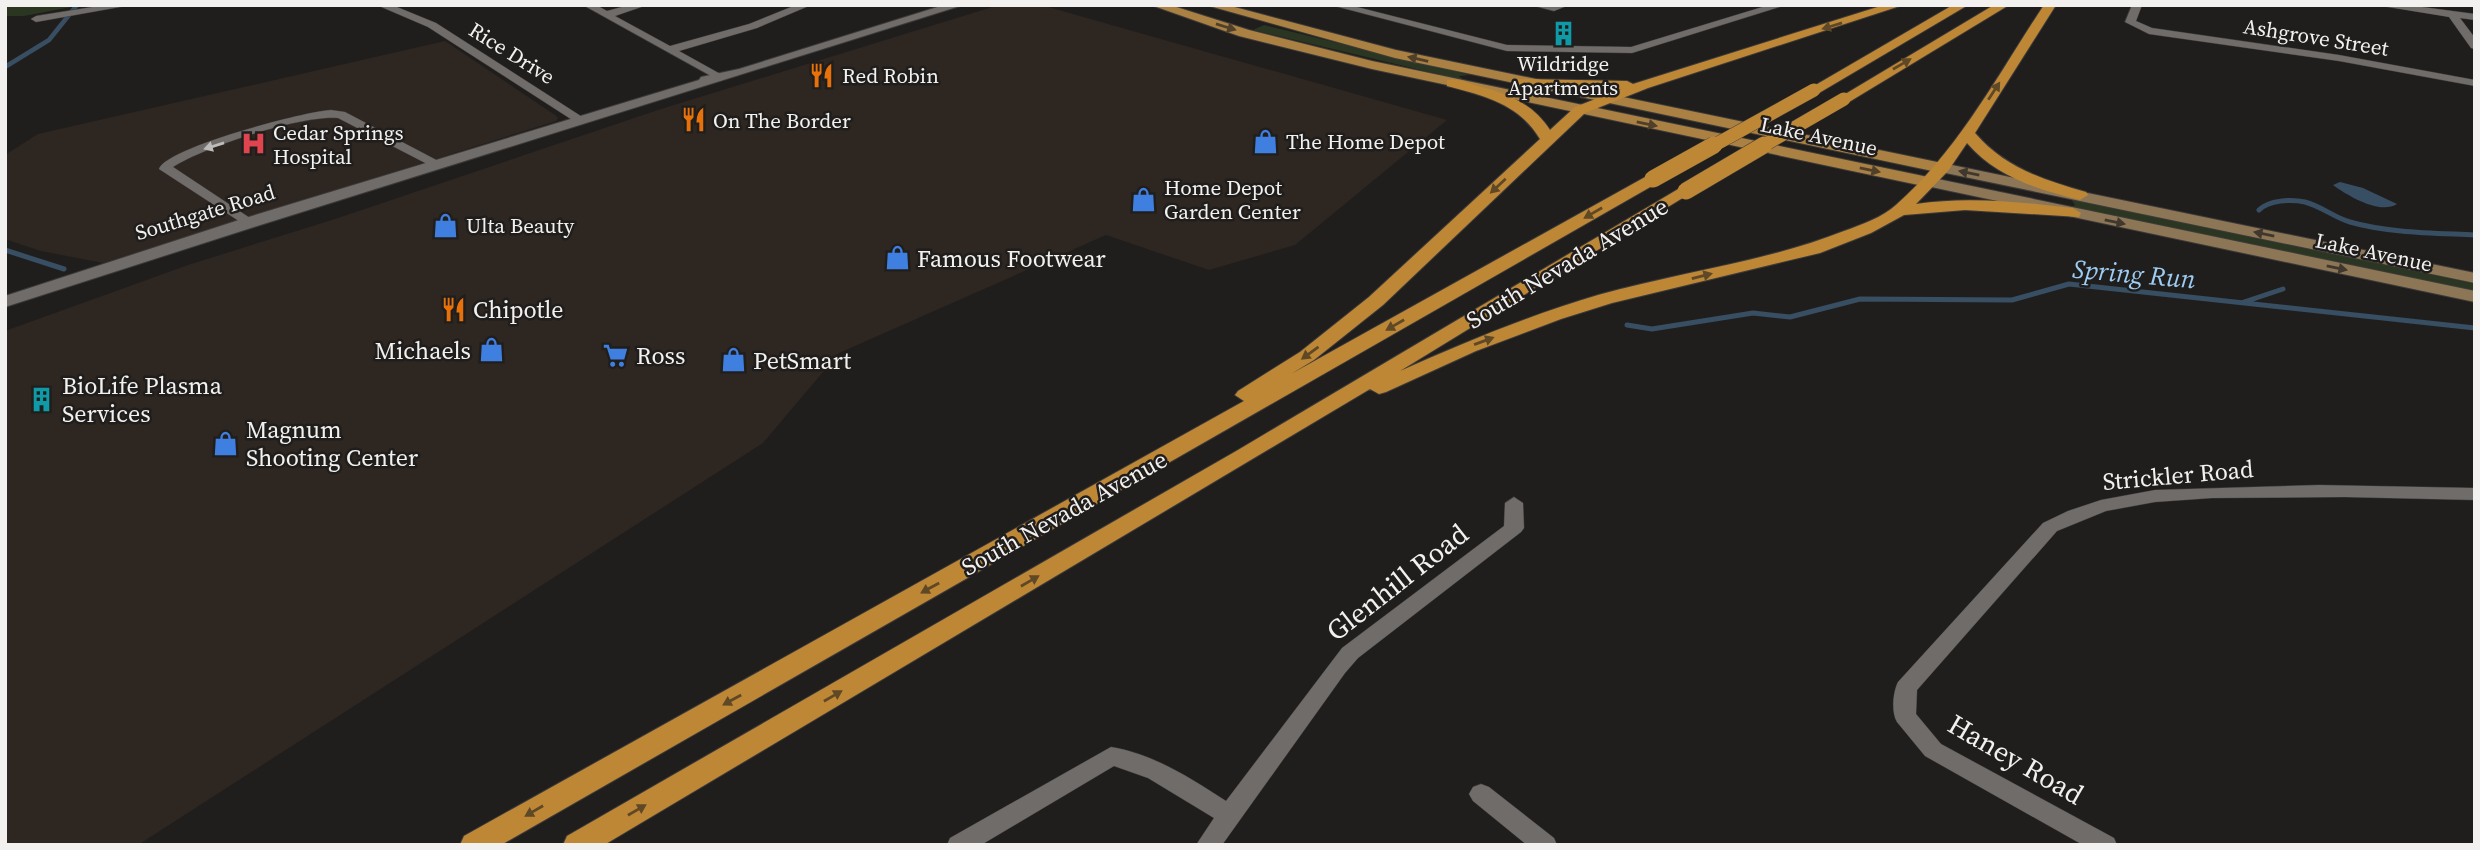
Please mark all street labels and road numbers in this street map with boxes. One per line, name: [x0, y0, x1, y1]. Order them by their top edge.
street label: Ashgrove Street: [2241, 11, 2391, 63]
street label: Rice Drive: [463, 15, 561, 91]
street label: Lake Avenue: [1758, 109, 1880, 163]
street label: Southgate Road: [131, 177, 279, 247]
street label: South Nevada Avenue: [1460, 190, 1674, 336]
street label: Lake Avenue: [2313, 225, 2435, 279]
street label: South Nevada Avenue: [955, 443, 1173, 583]
street label: Strickler Road: [2101, 452, 2255, 498]
street label: Glenhill Road: [1318, 514, 1476, 649]
street label: Haney Road: [1941, 705, 2091, 813]

